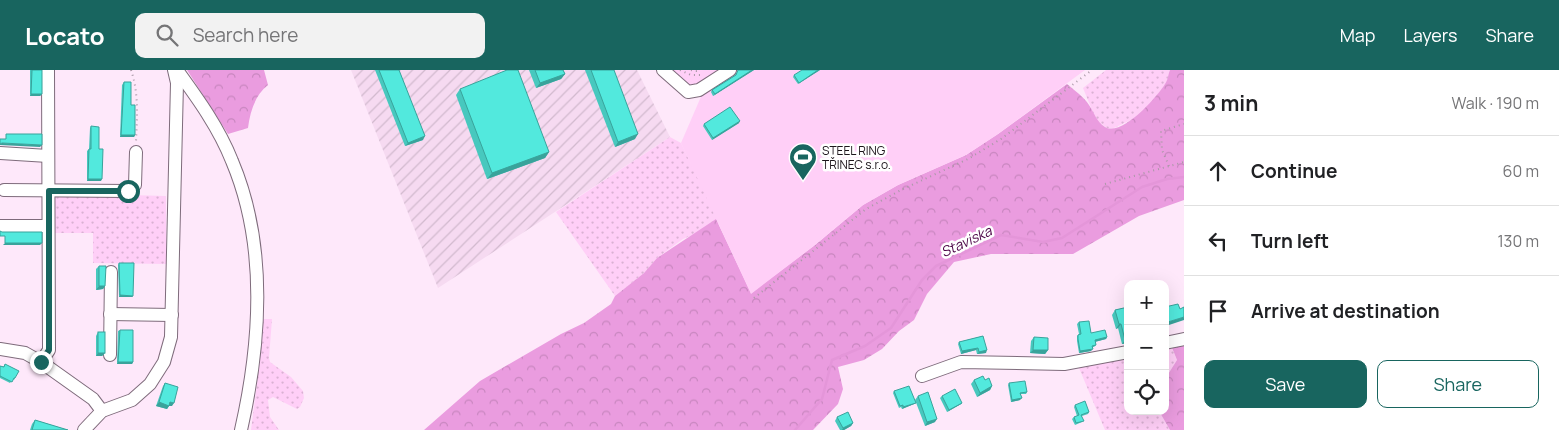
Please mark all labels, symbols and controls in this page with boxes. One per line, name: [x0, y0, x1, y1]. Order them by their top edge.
search box: [135, 13, 485, 58]
text: Locato: [25, 19, 105, 52]
icon: search: [153, 21, 181, 49]
text: Search here: [193, 22, 298, 48]
text: Map: [1340, 23, 1375, 47]
text: Layers: [1403, 23, 1457, 47]
text: Share: [1485, 23, 1534, 47]
text: 3 min: [1204, 89, 1258, 117]
text: Walk · 190 m: [1451, 92, 1539, 114]
sports icon: STEEL RING TŘINEC s.r.o.: [788, 142, 818, 181]
place label: STEEL RING TŘINEC s.r.o.: [822, 142, 891, 173]
icon: ahead: [1204, 157, 1232, 185]
text: Continue: [1251, 158, 1337, 184]
text: 60 m: [1503, 160, 1539, 182]
route start: [117, 180, 140, 203]
water label: Staviska: [937, 220, 996, 261]
icon: left: [1204, 227, 1232, 255]
text: Turn left: [1251, 228, 1329, 254]
text: 130 m: [1497, 230, 1539, 252]
map controls: [1124, 280, 1169, 415]
button: +: [1124, 280, 1169, 325]
icon: arrive: [1204, 297, 1232, 325]
text: Arrive at destination: [1251, 298, 1440, 324]
button: −: [1124, 325, 1169, 370]
route end: [30, 351, 53, 374]
button: Save: [1204, 360, 1367, 408]
button: Share: [1377, 360, 1539, 408]
button: locate: [1124, 370, 1169, 415]

